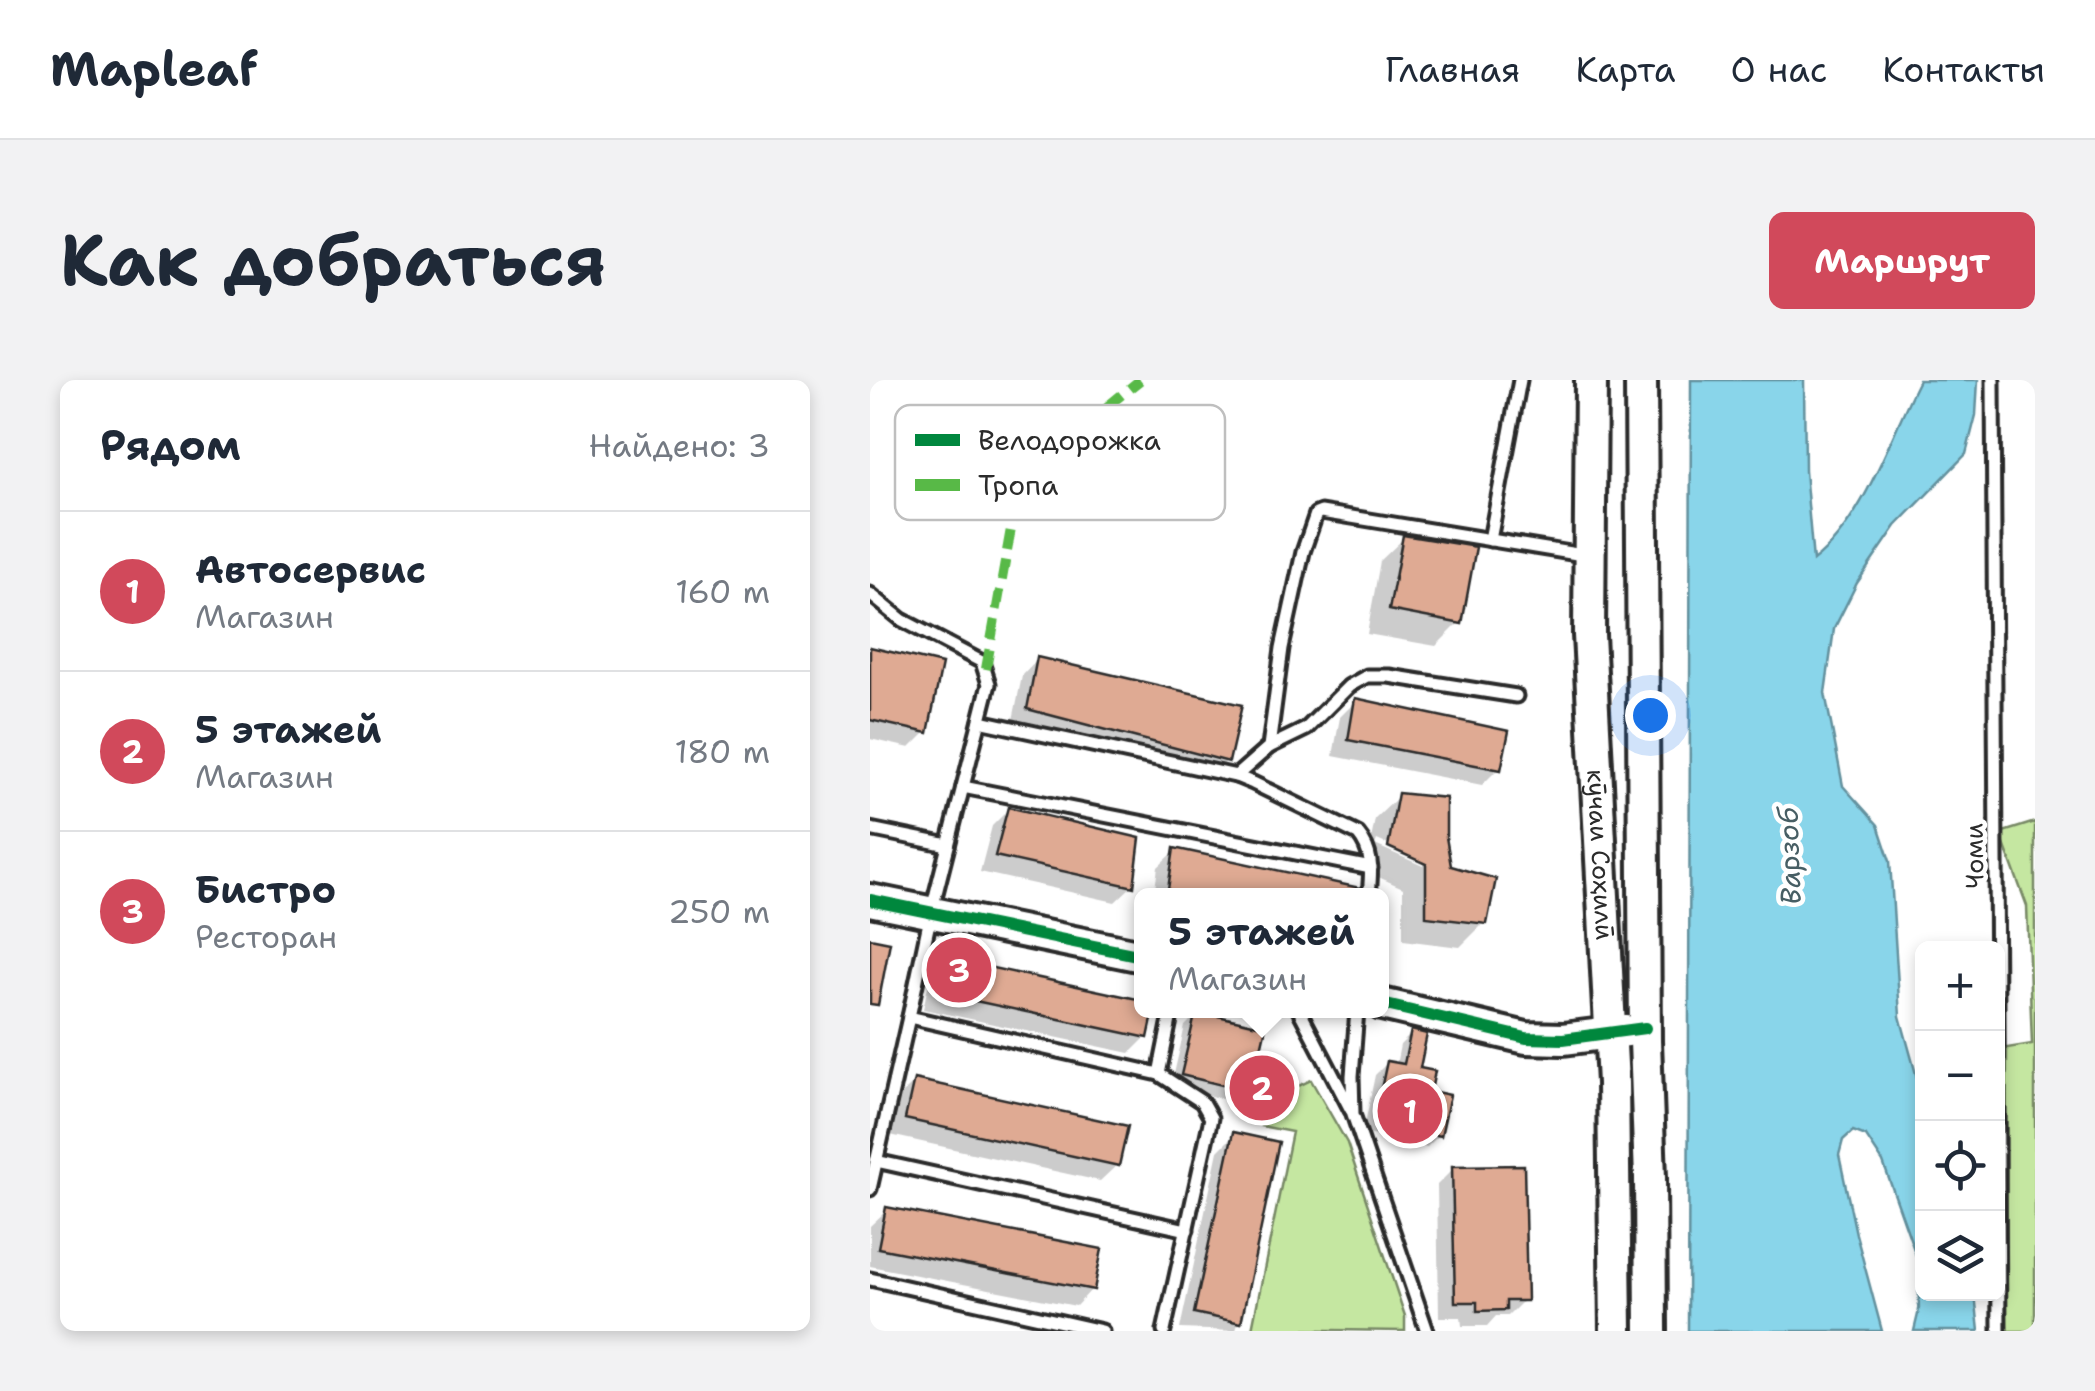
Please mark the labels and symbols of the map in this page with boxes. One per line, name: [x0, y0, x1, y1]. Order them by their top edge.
legend: [895, 405, 1225, 520]
text: Велодорожка: [978, 421, 1161, 459]
text: Тропа: [978, 466, 1058, 504]
your location: [1625, 690, 1676, 741]
street label: кӯчаи Соҳилӣ: [1579, 768, 1622, 941]
water label: Варзоб: [1768, 805, 1810, 906]
street label: Чоми: [1956, 823, 1992, 889]
pin: 3: [926, 932, 992, 1008]
pin: 2: [1230, 1050, 1294, 1126]
pin: 1: [1378, 1074, 1442, 1148]

